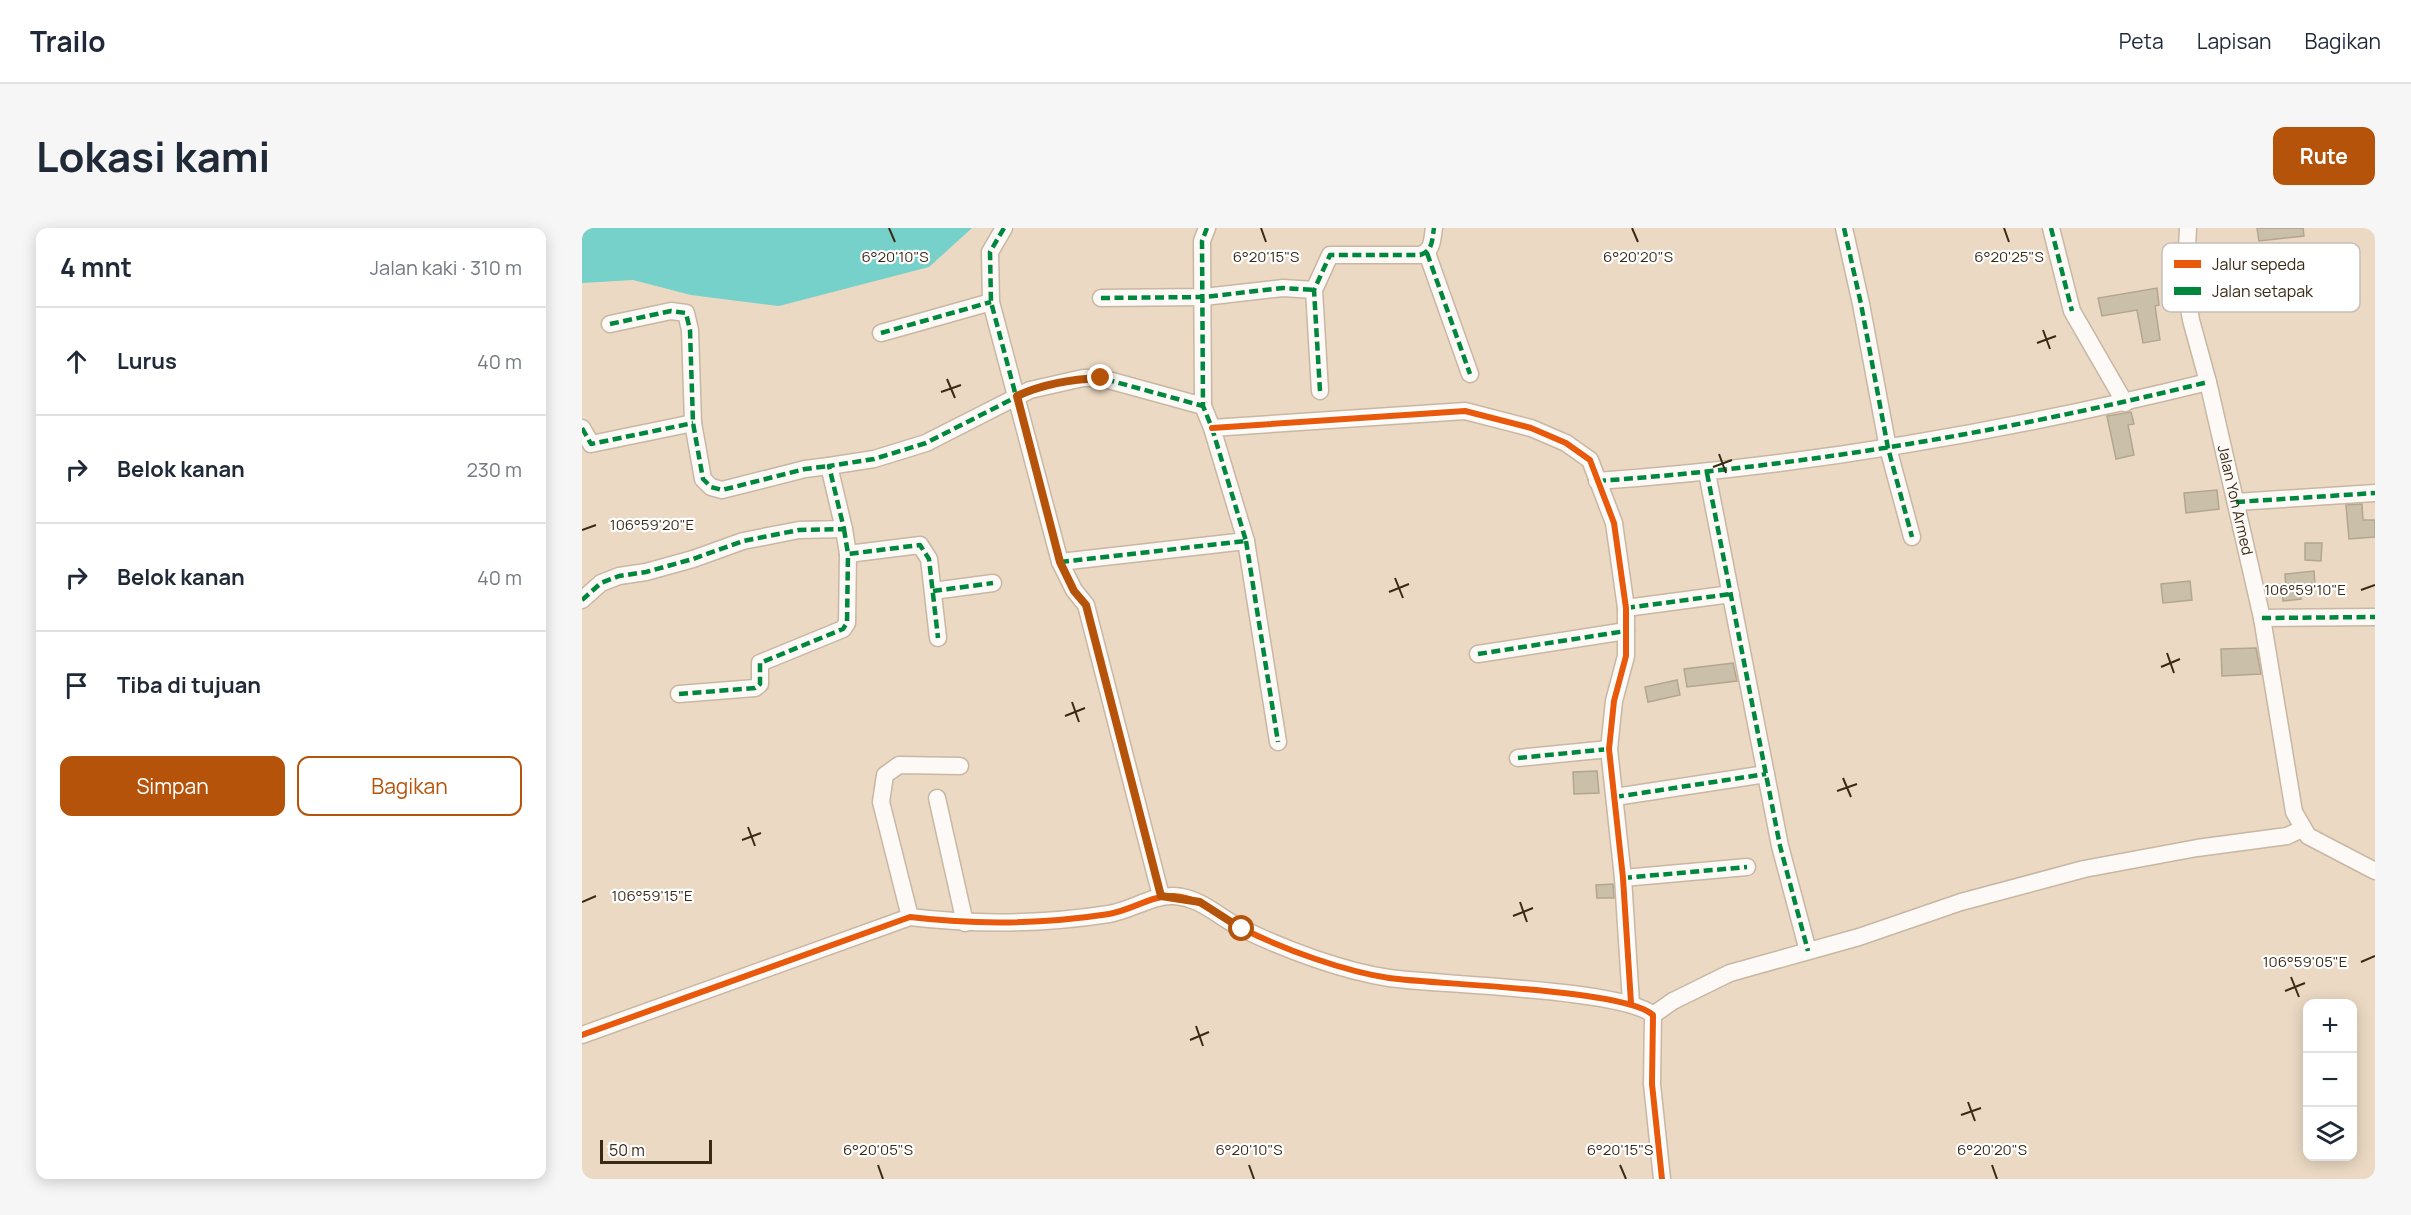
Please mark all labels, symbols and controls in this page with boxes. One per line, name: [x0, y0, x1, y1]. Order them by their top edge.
text: Trailo: [30, 22, 106, 60]
text: Peta: [2119, 27, 2164, 55]
text: Lapisan: [2197, 27, 2272, 55]
text: Bagikan: [2305, 27, 2381, 55]
text: Lokasi kami: [36, 127, 270, 185]
button: Rute: [2273, 127, 2375, 185]
legend: [2162, 243, 2360, 312]
text: 6°20'10"S: [861, 246, 929, 267]
text: 6°20'15"S: [1233, 246, 1299, 267]
text: 6°20'20"S: [1603, 246, 1673, 267]
text: 6°20'25"S: [1974, 246, 2044, 267]
text: 4 mnt: [60, 249, 132, 285]
text: Jalur sepeda: [2212, 253, 2305, 275]
text: Jalan kaki · 310 m: [370, 254, 522, 281]
text: Jalan setapak: [2212, 280, 2314, 302]
icon: ahead: [60, 345, 93, 378]
text: Lurus: [117, 346, 177, 376]
text: 40 m: [477, 348, 522, 375]
route end: [1087, 364, 1113, 390]
street label: Jalan Yon Armed: [2213, 443, 2258, 557]
icon: right: [60, 453, 93, 486]
text: Belok kanan: [117, 454, 245, 484]
text: 230 m: [466, 456, 522, 483]
text: 106°59'20"E: [610, 514, 694, 535]
icon: right: [60, 561, 93, 594]
text: Belok kanan: [117, 562, 245, 592]
text: 40 m: [477, 564, 522, 591]
text: 106°59'10"E: [2264, 579, 2346, 600]
icon: arrive: [60, 669, 93, 702]
text: Tiba di tujuan: [117, 670, 261, 700]
button: Simpan: [60, 756, 285, 816]
button: Bagikan: [297, 756, 522, 816]
text: 106°59'15"E: [611, 885, 693, 906]
route start: [1228, 915, 1254, 941]
text: 106°59'05"E: [2263, 951, 2347, 972]
map controls: [2303, 999, 2357, 1161]
button: +: [2303, 999, 2357, 1053]
button: −: [2303, 1053, 2357, 1107]
button: layers: [2303, 1107, 2357, 1161]
scale bar: [600, 1137, 712, 1164]
text: 50 m: [609, 1139, 645, 1161]
text: 6°20'05"S: [843, 1139, 913, 1160]
text: 6°20'10"S: [1215, 1139, 1283, 1160]
text: 6°20'15"S: [1587, 1139, 1653, 1160]
text: 6°20'20"S: [1957, 1139, 2027, 1160]

